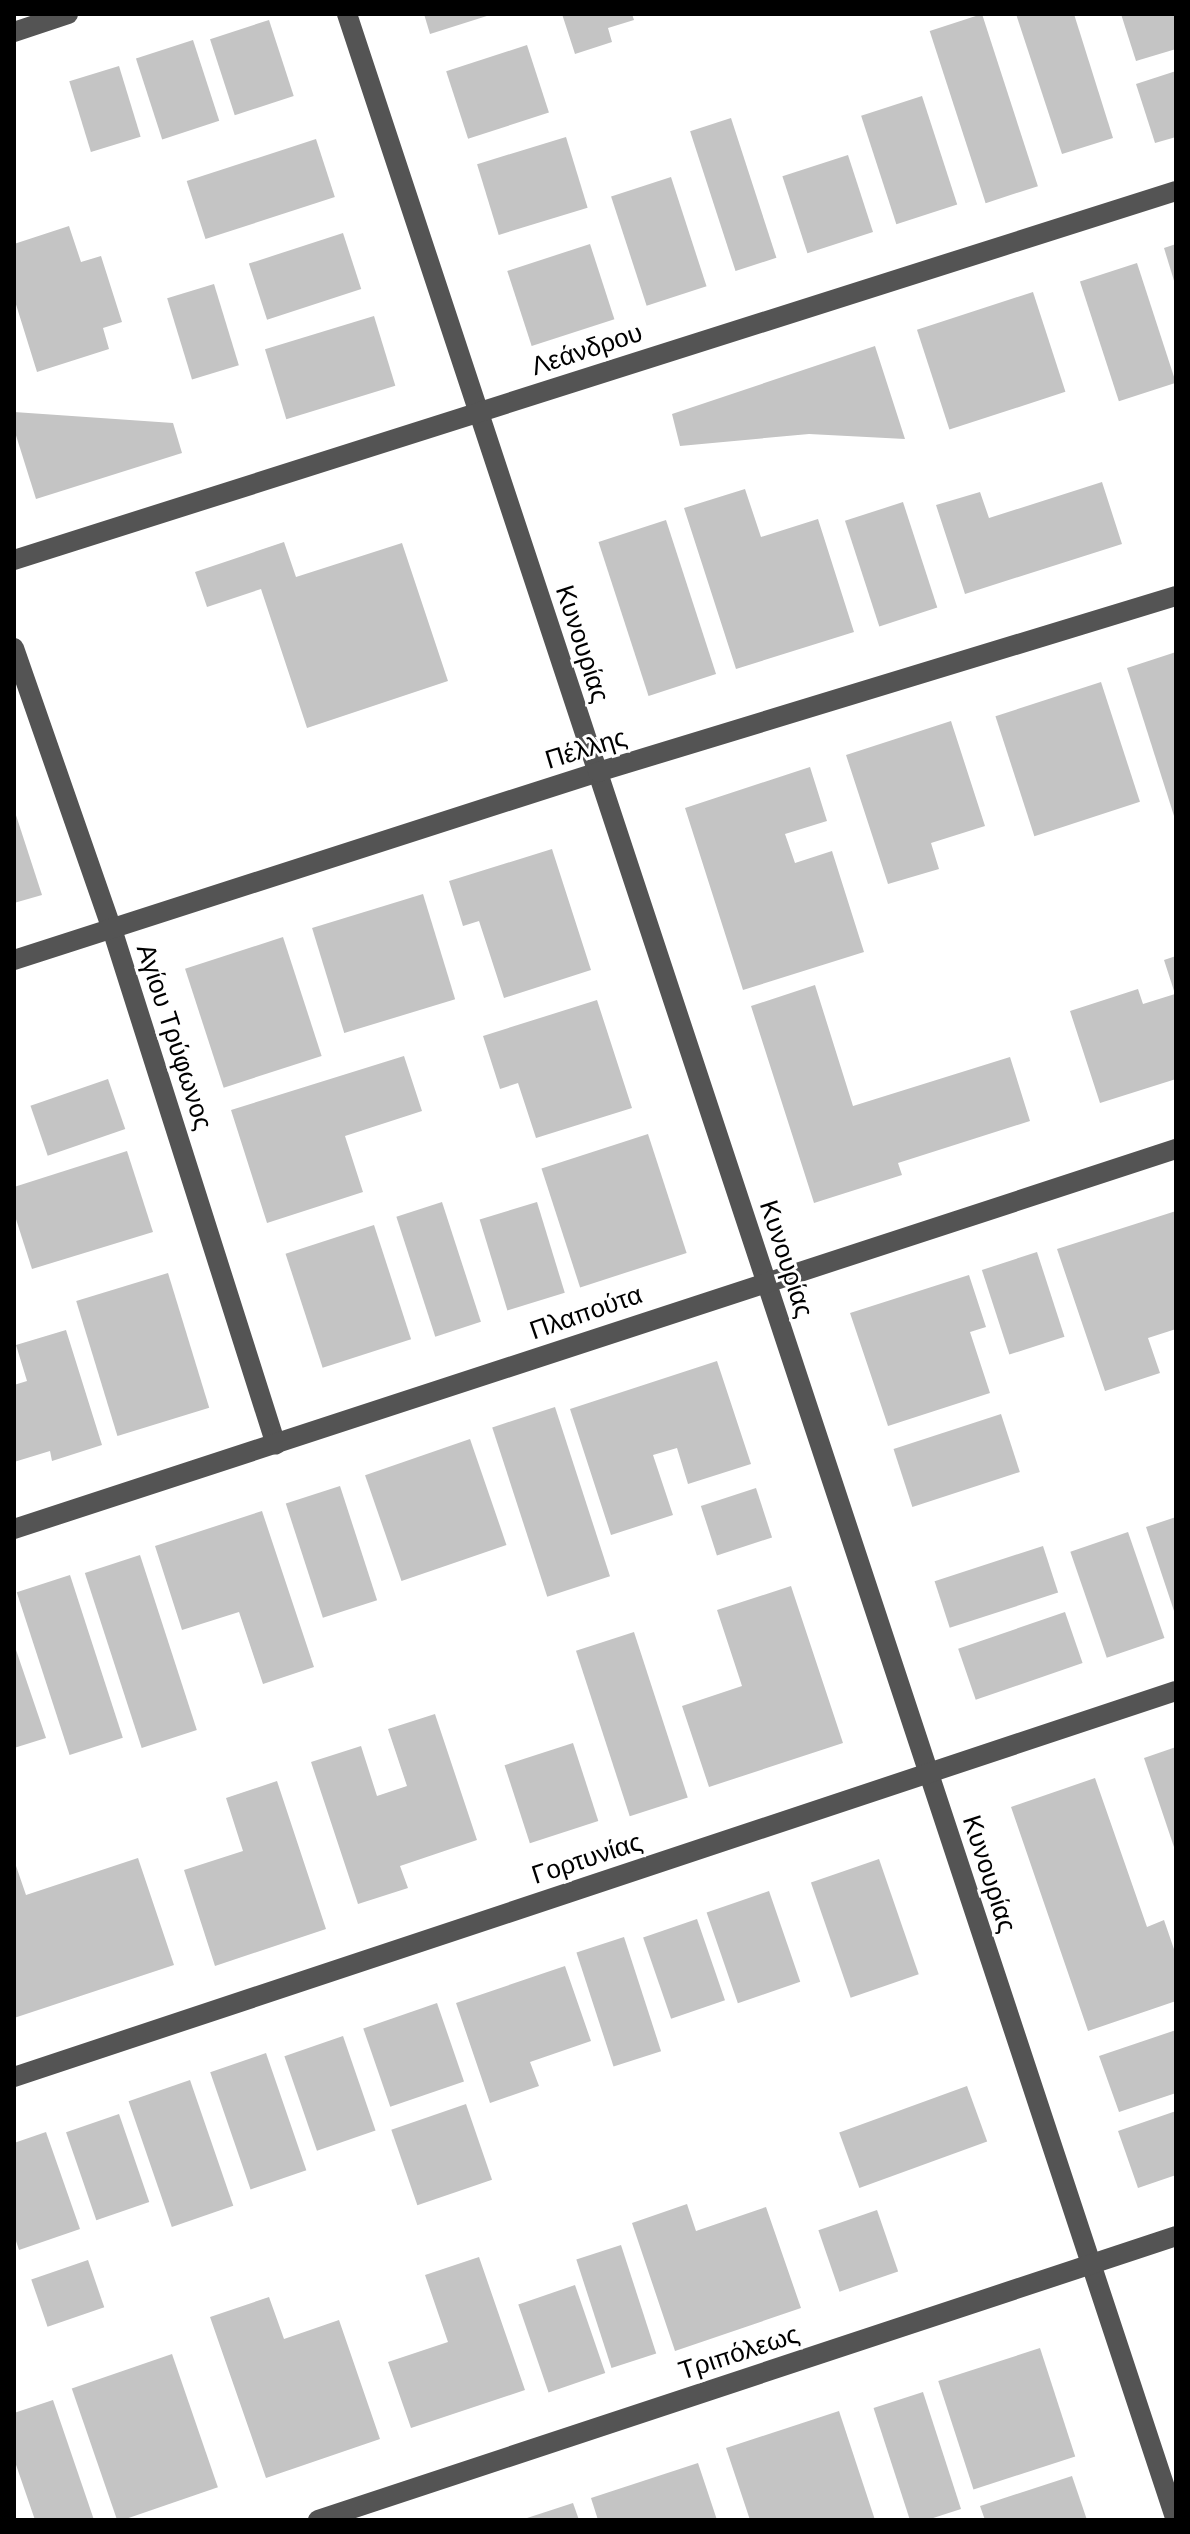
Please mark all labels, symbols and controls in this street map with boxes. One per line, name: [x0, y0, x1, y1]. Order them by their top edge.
street label: Λεάνδρου: [528, 317, 646, 383]
street label: Κυνουρίας: [548, 581, 616, 707]
street label: Πέλλης: [542, 722, 630, 776]
street label: Αγίου Τρύφωνος: [129, 940, 219, 1134]
street label: Κυνουρίας: [752, 1196, 820, 1322]
street label: Πλαπούτα: [526, 1279, 646, 1347]
street label: Κυνουρίας: [955, 1811, 1023, 1937]
street label: Γορτυνίας: [528, 1827, 646, 1891]
street label: Τριπόλεως: [675, 2319, 803, 2387]

